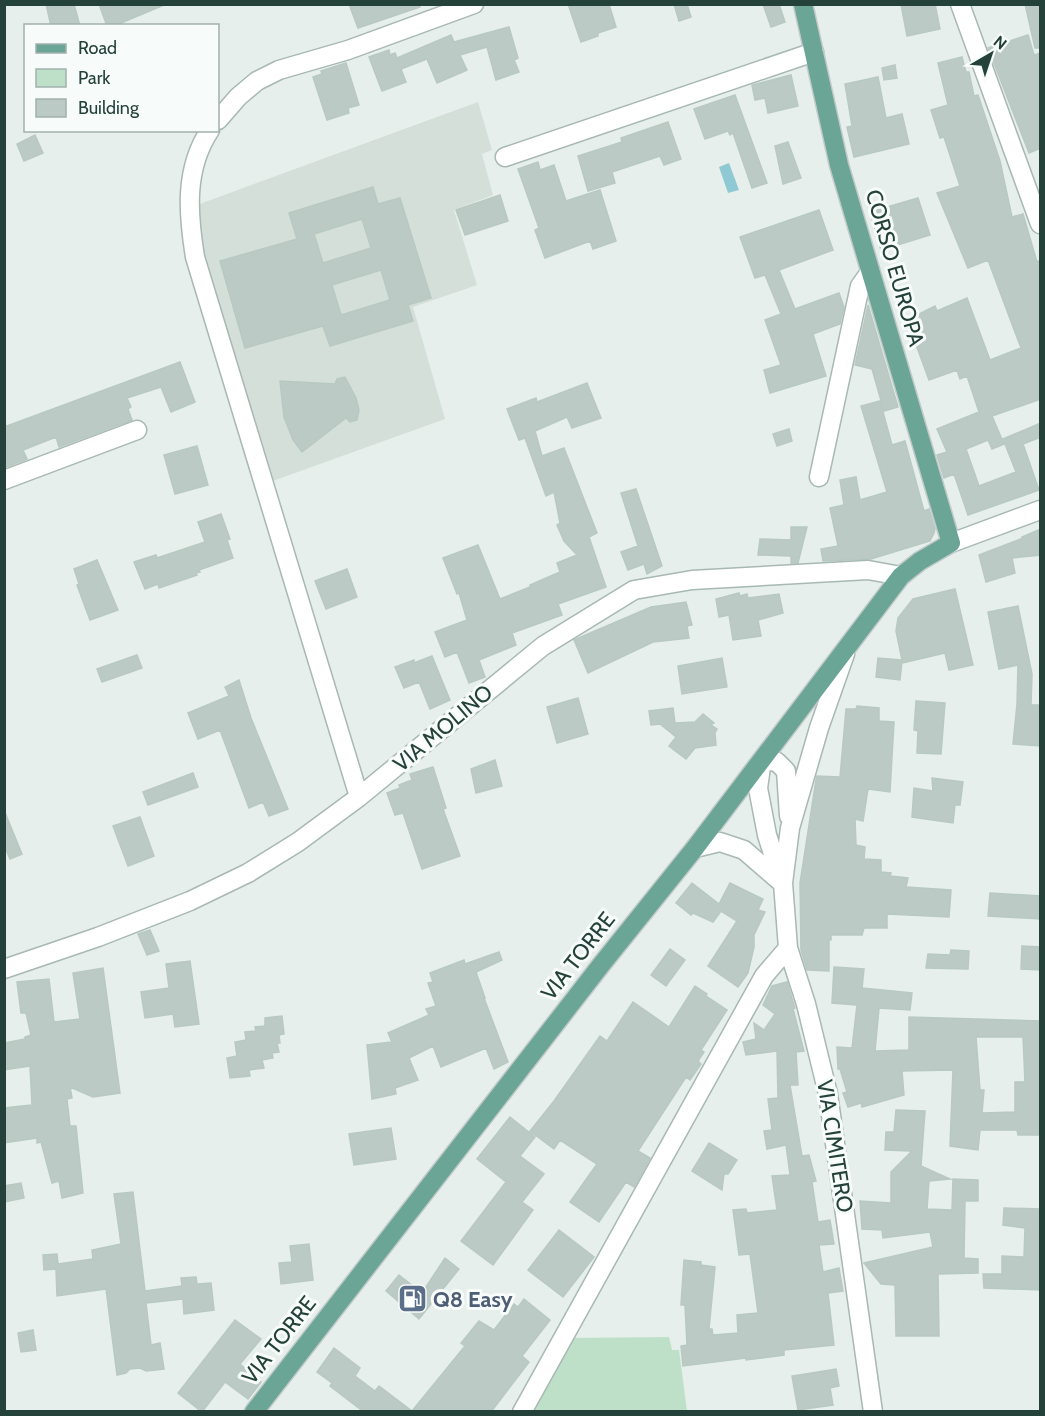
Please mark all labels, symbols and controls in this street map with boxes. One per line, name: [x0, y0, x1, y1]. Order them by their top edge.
legend: [24, 24, 219, 132]
north arrow: [961, 24, 1021, 84]
text: N: [990, 32, 1010, 54]
text: Road: [78, 37, 117, 59]
text: Park: [78, 67, 111, 89]
text: Building: [78, 97, 140, 119]
street label: CORSO EUROPA: [860, 187, 930, 350]
street label: VIA MOLINO: [388, 679, 498, 777]
street label: VIA TORRE: [535, 907, 621, 1005]
street label: VIA CIMITERO: [811, 1078, 859, 1214]
fuel station icon: Q8 Easy: [396, 1283, 428, 1315]
place label: Q8 Easy: [433, 1286, 513, 1313]
street label: VIA TORRE: [236, 1291, 322, 1389]

